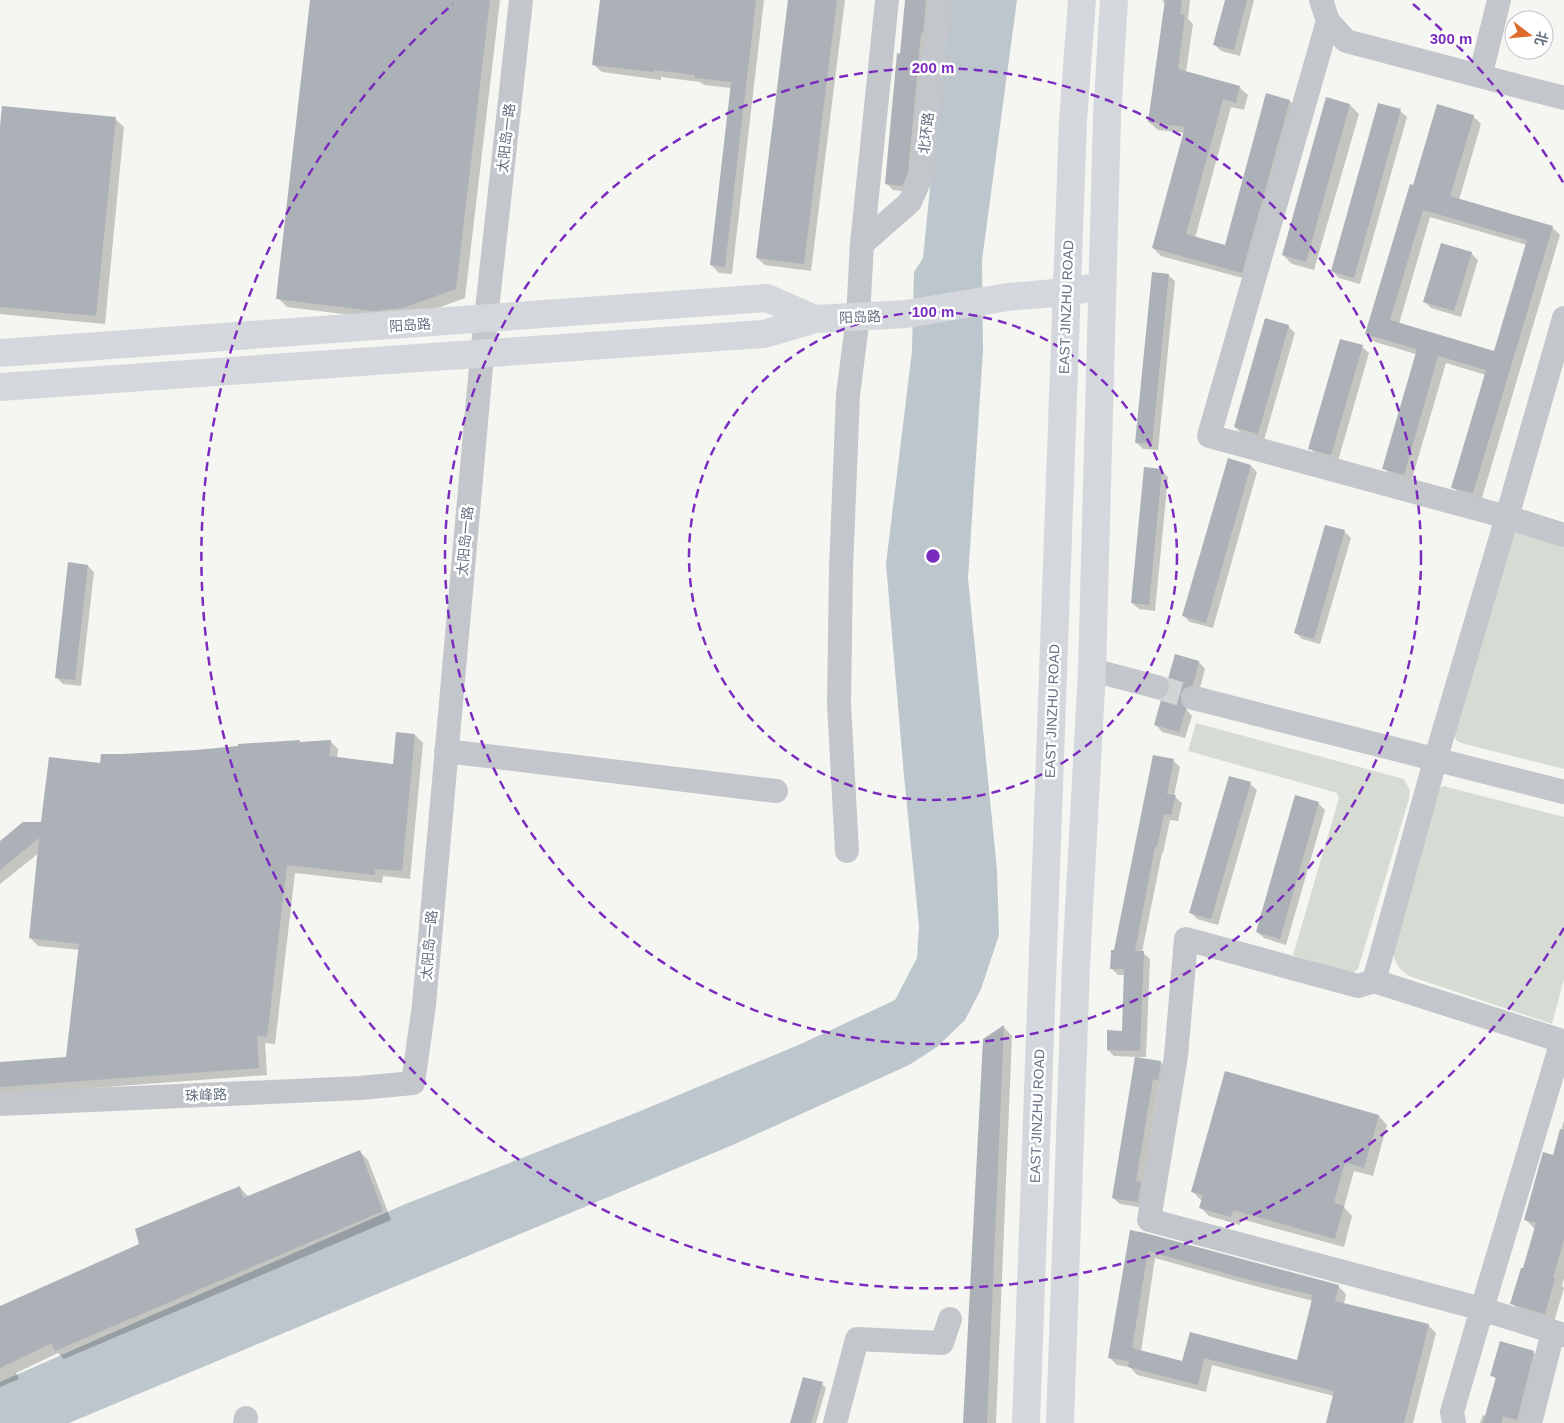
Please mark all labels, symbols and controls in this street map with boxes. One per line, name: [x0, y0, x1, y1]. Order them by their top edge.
north arrow: [1504, 10, 1554, 60]
text: 300 m: [1430, 30, 1472, 47]
text: 北: [1532, 30, 1551, 48]
text: 200 m: [912, 59, 954, 76]
street label: 太阳岛一路: [494, 102, 518, 174]
street label: 北环路: [916, 111, 936, 155]
street label: EAST JINZHU ROAD: [1056, 240, 1076, 374]
text: 100 m: [912, 303, 954, 320]
street label: 阳岛路: [839, 308, 881, 326]
street label: 阳岛路: [388, 316, 432, 334]
street label: 太阳岛一路: [454, 505, 476, 577]
centre of rings: [924, 547, 942, 565]
street label: EAST JINZHU ROAD: [1042, 644, 1062, 778]
street label: 太阳岛一路: [418, 909, 440, 981]
street label: EAST JINZHU ROAD: [1027, 1049, 1047, 1183]
street label: 珠峰路: [185, 1086, 227, 1104]

